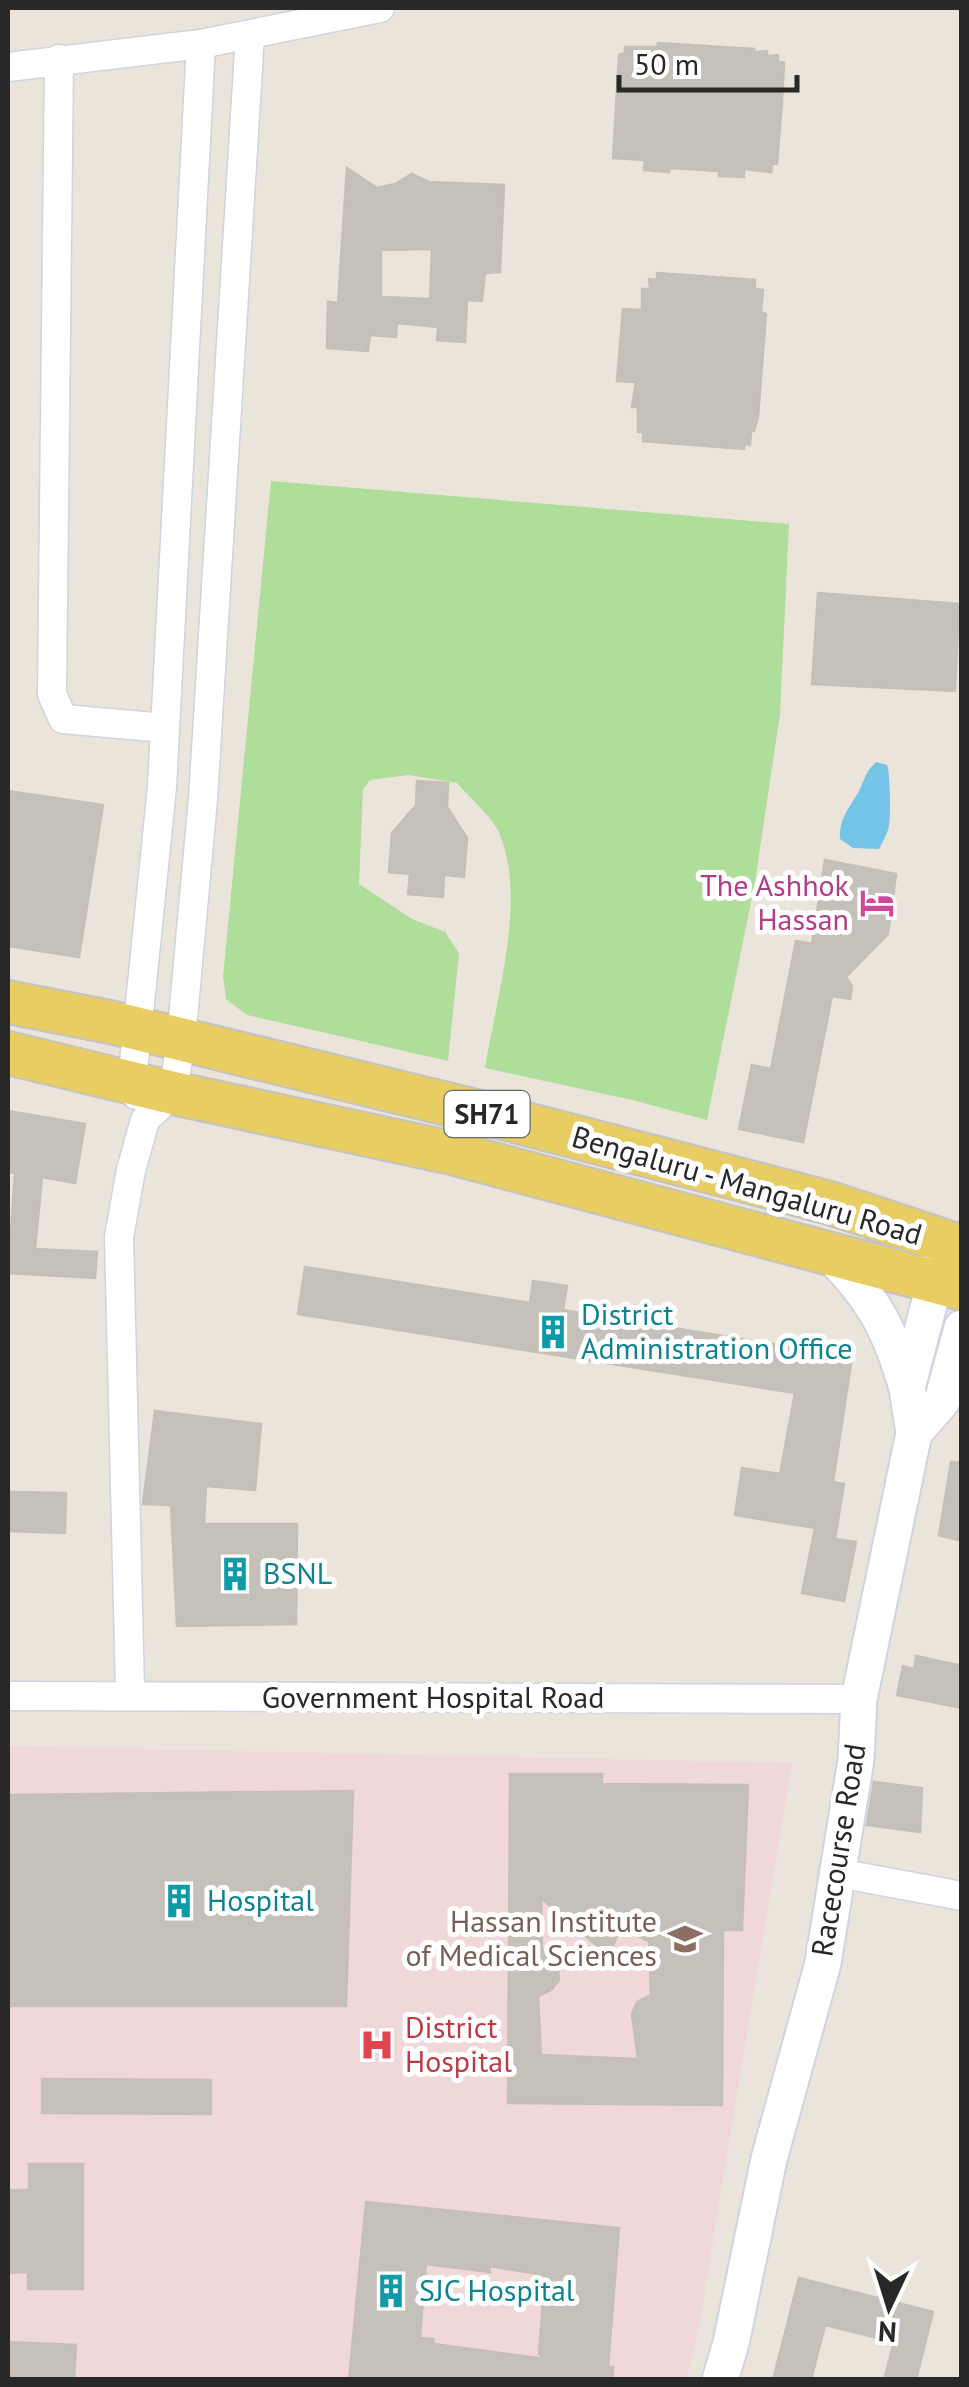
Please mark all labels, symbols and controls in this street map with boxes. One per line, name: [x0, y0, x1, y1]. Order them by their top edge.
scale bar: [619, 30, 796, 92]
text: 50 m: [634, 44, 699, 83]
place label: The Ashhok Hassan: [700, 865, 850, 938]
hotel icon: The Ashhok Hassan: [858, 884, 896, 922]
road number: SH71: [444, 1091, 530, 1137]
street label: Bengaluru - Mangaluru Road: [568, 1116, 927, 1253]
place label: District Administration Office: [581, 1294, 853, 1367]
building icon: District Administration Office: [534, 1313, 572, 1351]
place label: BSNL: [263, 1553, 332, 1592]
building icon: BSNL: [216, 1555, 254, 1593]
street label: Government Hospital Road: [262, 1677, 604, 1716]
street label: Racecourse Road: [801, 1741, 874, 1959]
place label: Hospital: [207, 1880, 314, 1919]
building icon: Hospital: [160, 1882, 198, 1920]
place label: Hassan Institute of Medical Sciences: [406, 1901, 657, 1974]
school or university icon: Hassan Institute of Medical Sciences: [666, 1920, 704, 1958]
place label: District Hospital: [405, 2007, 512, 2080]
hospital icon: District Hospital: [358, 2026, 396, 2064]
north arrow: [839, 2257, 939, 2357]
place label: SJC Hospital: [419, 2270, 575, 2309]
building icon: SJC Hospital: [372, 2272, 410, 2310]
text: N: [877, 2313, 898, 2352]

